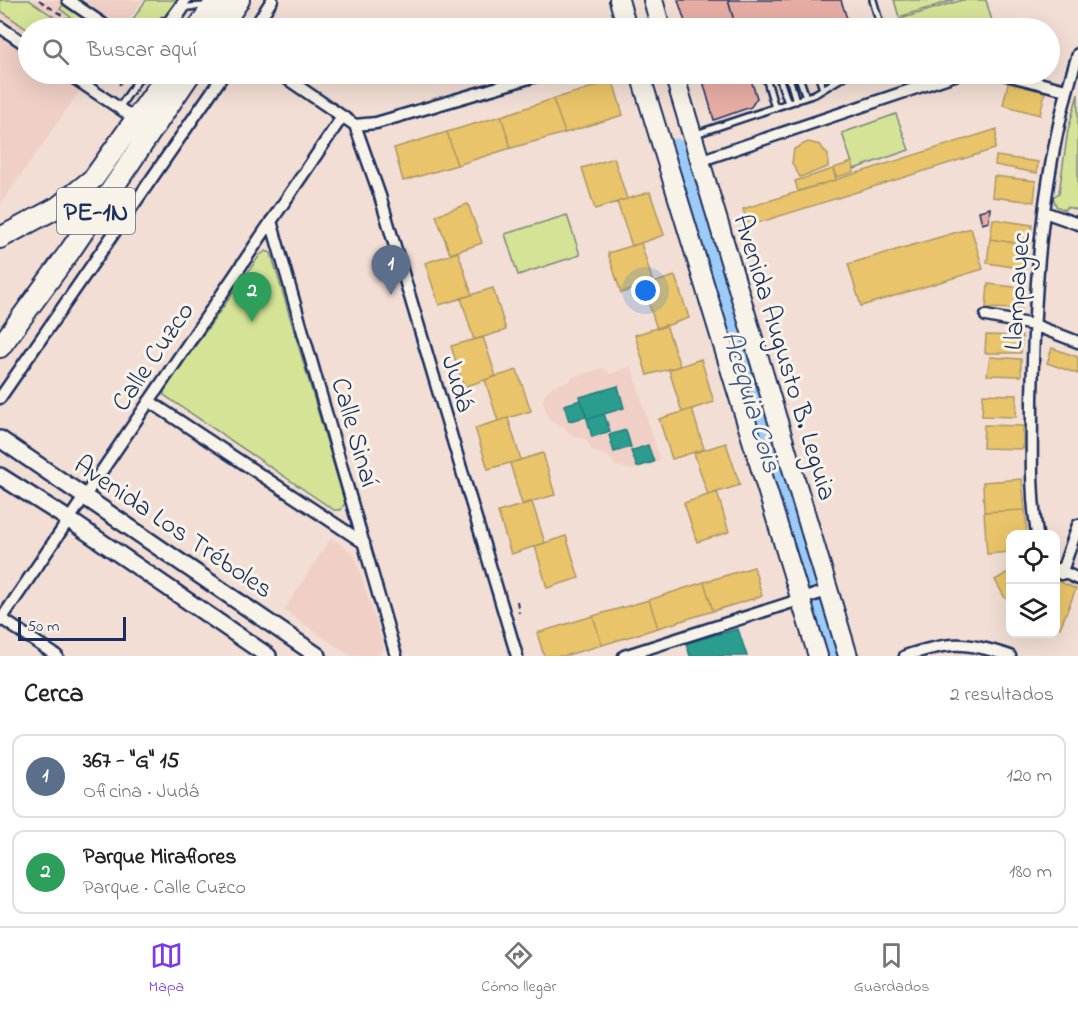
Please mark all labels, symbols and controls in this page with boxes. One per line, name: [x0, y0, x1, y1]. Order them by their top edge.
search box: [18, 18, 1060, 84]
icon: search: [39, 35, 72, 68]
text: Buscar aquí: [87, 35, 197, 67]
road number: PE-1N: [57, 188, 135, 234]
street label: Avenida Augusto B. Leguia: [722, 210, 846, 506]
street label: Llampayec: [995, 231, 1042, 352]
pin: 1: [372, 246, 410, 295]
pin: 2: [232, 272, 272, 322]
your location: [631, 276, 660, 305]
street label: Calle Cuzco: [103, 295, 205, 420]
water label: Acequia Cois: [709, 326, 791, 479]
street label: Judá: [430, 351, 484, 417]
street label: Calle Sinaí: [319, 373, 388, 492]
street label: Avenida Los Tréboles: [65, 447, 280, 609]
map controls: [1006, 530, 1060, 638]
button: locate: [1006, 530, 1060, 584]
button: layers: [1006, 584, 1060, 638]
scale bar: [18, 614, 126, 642]
text: 50 m: [27, 615, 59, 639]
text: Cerca: [24, 676, 84, 714]
text: 2 resultados: [950, 681, 1054, 710]
text: 367 - "G" 15: [83, 746, 179, 778]
text: 1: [42, 762, 49, 791]
text: 120 m: [1007, 762, 1052, 791]
text: Oficina · Judá: [83, 778, 199, 807]
text: Parque Miraflores: [83, 842, 237, 874]
text: 2: [41, 858, 50, 887]
text: 180 m: [1009, 858, 1052, 887]
text: Parque · Calle Cuzco: [83, 874, 246, 903]
tab: Mapa: [149, 939, 184, 999]
tab: Cómo llegar: [481, 939, 557, 999]
tab: Guardados: [854, 939, 929, 999]

